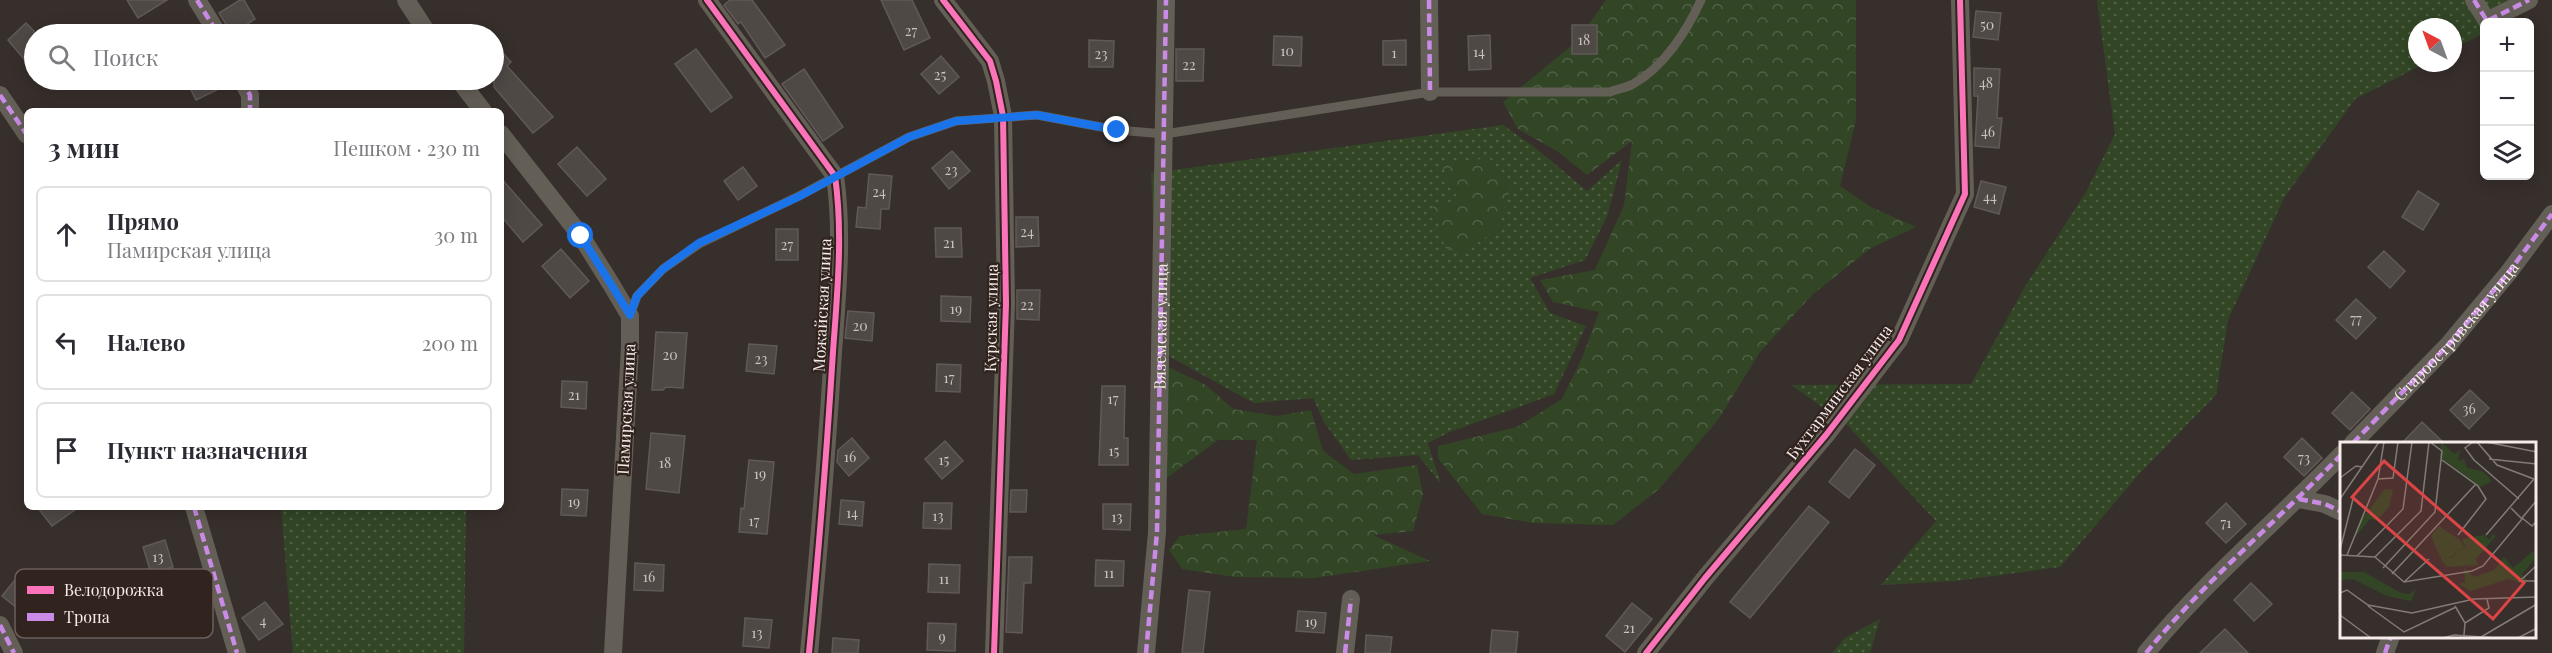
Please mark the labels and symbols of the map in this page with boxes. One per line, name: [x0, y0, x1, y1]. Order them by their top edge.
house number: 50: [1980, 15, 1994, 34]
north arrow: [2408, 18, 2462, 72]
house number: 27: [905, 21, 918, 40]
house number: 18: [1578, 30, 1590, 49]
house number: 10: [1280, 41, 1294, 60]
house number: 14: [1473, 42, 1485, 61]
house number: 1: [1391, 43, 1397, 62]
house number: 23: [1094, 44, 1108, 63]
house number: 22: [1182, 55, 1196, 74]
house number: 25: [934, 65, 946, 84]
house number: 48: [1979, 73, 1993, 92]
route end: [1103, 116, 1129, 142]
house number: 46: [1981, 122, 1995, 141]
house number: 23: [944, 160, 958, 179]
house number: 24: [872, 182, 886, 201]
house number: 44: [1983, 187, 1997, 206]
route start: [567, 222, 593, 248]
house number: 24: [1020, 222, 1034, 241]
house number: 21: [943, 233, 955, 252]
house number: 27: [781, 235, 794, 254]
street label: Можайская улица: [808, 238, 835, 372]
street label: Староостровская улица: [2389, 258, 2523, 405]
street label: Вяземская улица: [1148, 263, 1172, 390]
street label: Курская улица: [979, 264, 1002, 372]
house number: 22: [1020, 295, 1034, 314]
house number: 19: [950, 299, 962, 318]
house number: 77: [2350, 309, 2362, 328]
house number: 20: [852, 316, 868, 335]
street label: Бухтарминская улица: [1781, 320, 1896, 463]
street label: Памирская улица: [612, 343, 639, 475]
house number: 20: [662, 345, 678, 364]
house number: 23: [754, 349, 768, 368]
house number: 17: [944, 368, 955, 387]
house number: 21: [568, 385, 580, 404]
house number: 17: [1108, 389, 1119, 408]
house number: 36: [2462, 399, 2476, 418]
house number: 15: [1109, 441, 1120, 460]
inset map: [2340, 442, 2537, 638]
house number: 16: [844, 447, 856, 466]
house number: 73: [2298, 448, 2310, 467]
house number: 15: [939, 450, 950, 469]
house number: 18: [659, 453, 671, 472]
house number: 19: [754, 464, 766, 483]
house number: 19: [568, 492, 580, 511]
house number: 14: [846, 503, 858, 522]
house number: 13: [932, 506, 944, 525]
house number: 13: [1111, 507, 1123, 526]
house number: 17: [749, 511, 760, 530]
house number: 71: [2221, 513, 2231, 532]
house number: 13: [152, 547, 164, 566]
house number: 11: [1104, 563, 1114, 582]
house number: 16: [643, 567, 655, 586]
legend: [15, 569, 213, 638]
house number: 11: [939, 569, 949, 588]
text: Велодорожка: [64, 579, 164, 600]
text: Тропа: [64, 606, 110, 627]
house number: 4: [260, 611, 267, 630]
house number: 19: [1305, 612, 1317, 631]
house number: 21: [1623, 618, 1635, 637]
house number: 13: [751, 623, 763, 642]
house number: 9: [938, 627, 946, 646]

